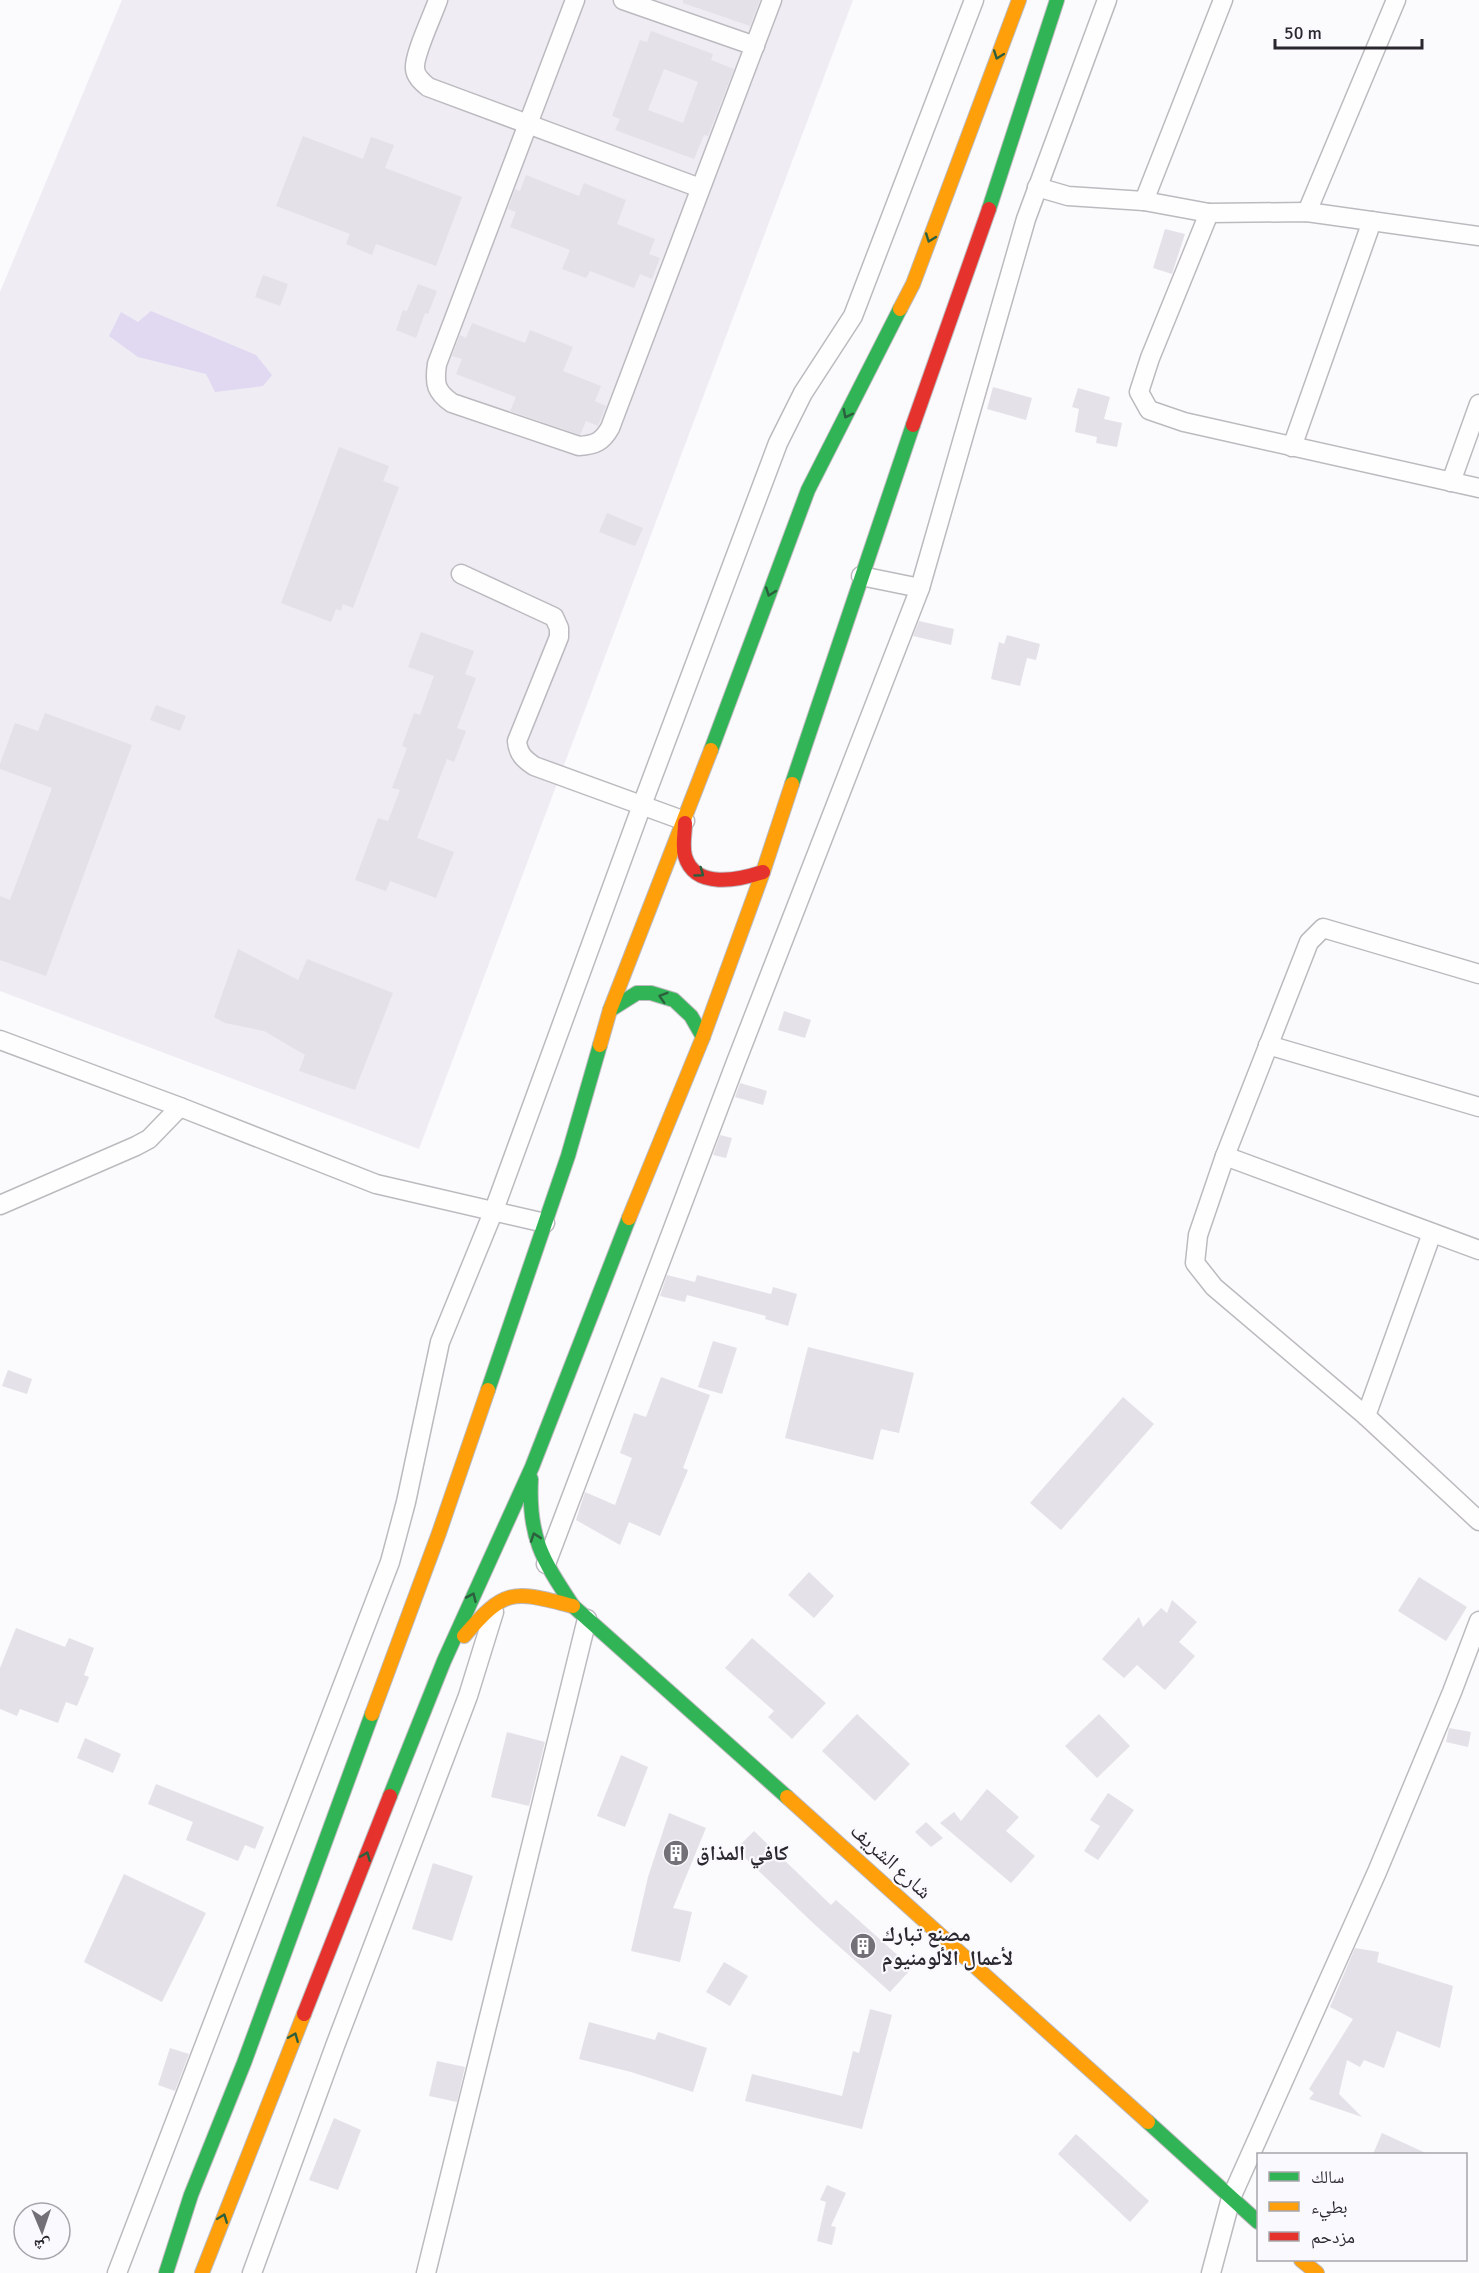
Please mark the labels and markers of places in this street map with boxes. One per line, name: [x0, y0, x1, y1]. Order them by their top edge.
building icon: كافي المذاق: [661, 1838, 691, 1868]
place label: كافي المذاق: [696, 1840, 788, 1869]
place label: مصنع تبارك لأعمال الألومنيوم: [882, 1921, 1013, 1972]
building icon: مصنع تبارك لأعمال الألومنيوم: [848, 1931, 878, 1961]

